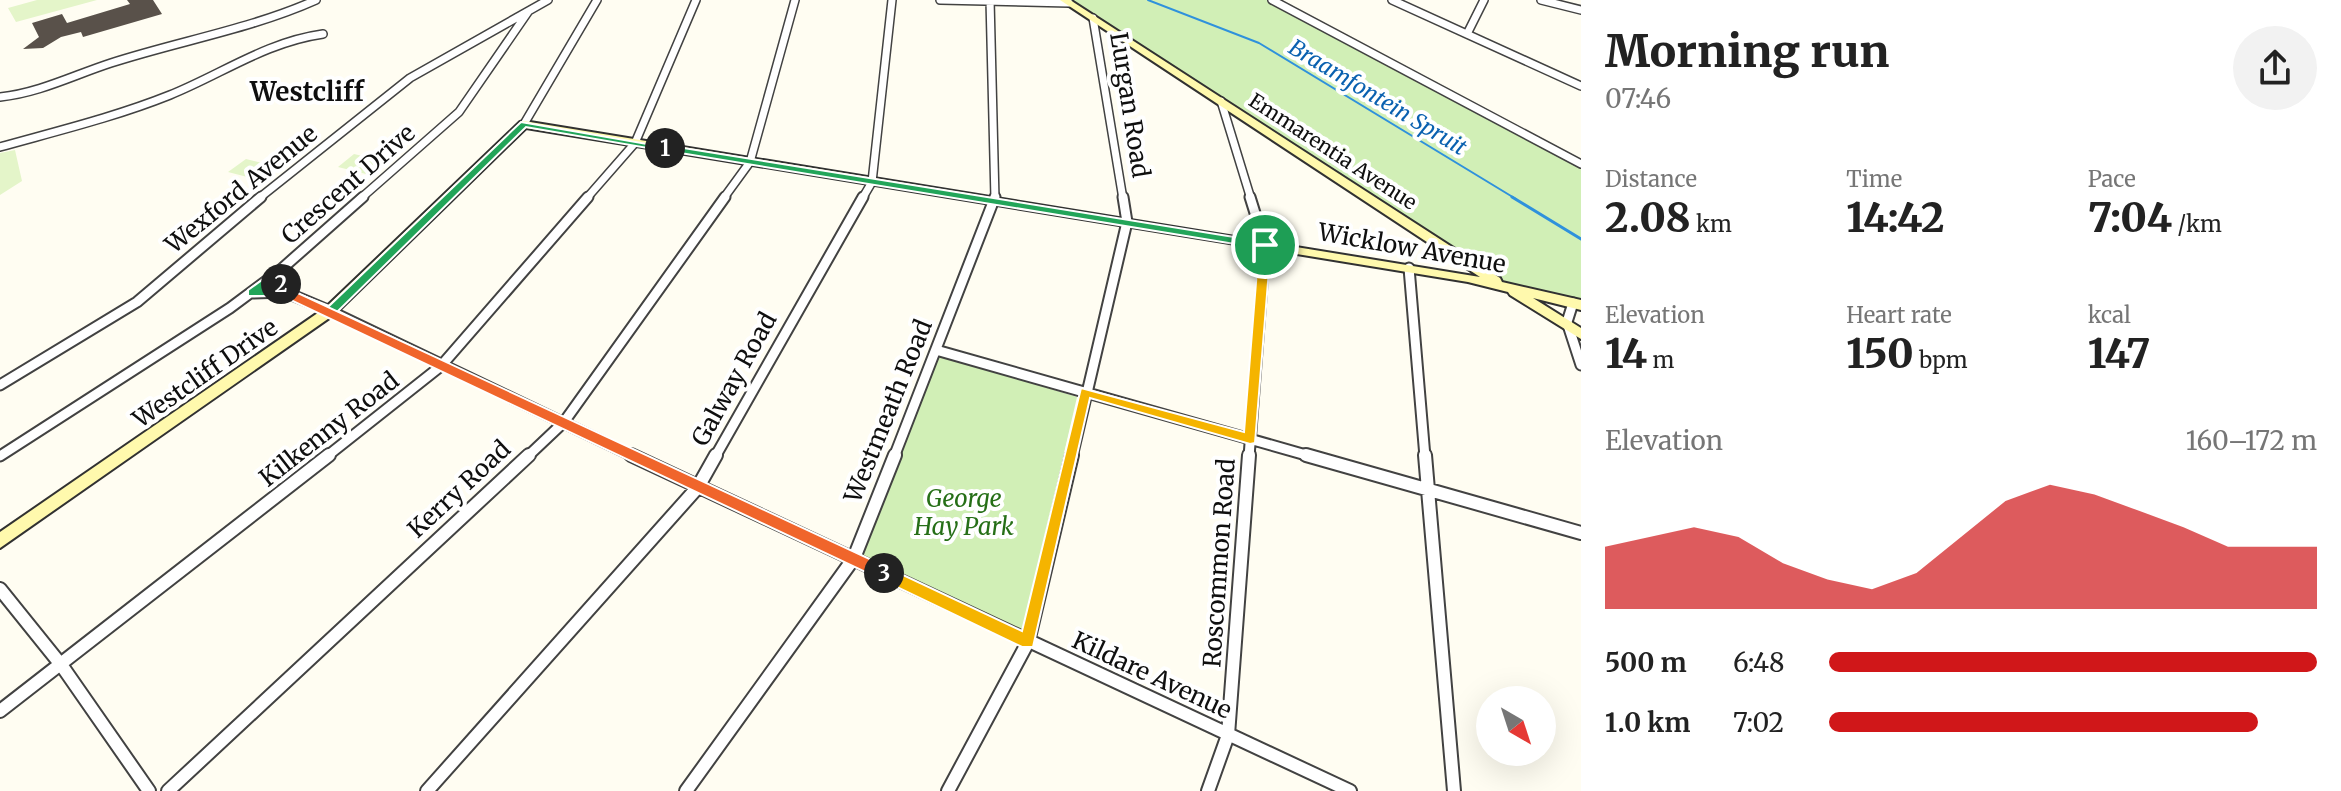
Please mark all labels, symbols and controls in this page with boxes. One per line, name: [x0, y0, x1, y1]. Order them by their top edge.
text: Morning run: [1605, 24, 1889, 79]
button: share: [2233, 26, 2317, 110]
street label: Lurgan Road: [1103, 30, 1157, 180]
water label: Braamfontein Spruit: [1284, 33, 1472, 161]
district label: Westcliff: [249, 75, 366, 108]
text: 07:46: [1605, 82, 1671, 115]
street label: Emmarentia Avenue: [1244, 87, 1422, 215]
street label: Crescent Drive: [275, 117, 421, 251]
street label: Wexford Avenue: [158, 118, 323, 261]
pin: 1: [645, 128, 685, 168]
text: 1: [660, 134, 670, 162]
text: Distance: [1605, 165, 1697, 193]
text: Time: [1846, 165, 1902, 193]
text: Pace: [2088, 165, 2136, 193]
text: 2.08: [1605, 193, 1691, 243]
text: 14:42: [1846, 193, 1944, 243]
text: 7:04: [2088, 193, 2172, 243]
text: km: [1691, 210, 1732, 238]
text: /km: [2172, 210, 2222, 238]
pin: [1231, 211, 1299, 279]
street label: Wicklow Avenue: [1315, 216, 1508, 280]
icon: arrive: [1243, 223, 1287, 267]
pin: 2: [261, 264, 301, 304]
text: 2: [275, 270, 287, 298]
text: Elevation: [1605, 301, 1705, 329]
text: Heart rate: [1846, 301, 1952, 329]
text: kcal: [2088, 301, 2131, 329]
street label: Galway Road: [685, 307, 783, 451]
street label: Westcliff Drive: [126, 312, 283, 435]
street label: Westmeath Road: [837, 315, 939, 508]
text: 14: [1605, 329, 1647, 379]
text: 150: [1846, 329, 1914, 379]
text: 147: [2088, 329, 2150, 379]
text: m: [1647, 346, 1674, 374]
text: bpm: [1914, 346, 1968, 374]
street label: Kilkenny Road: [253, 365, 405, 493]
text: Elevation: [1605, 424, 1723, 457]
text: 160–172 m: [2186, 424, 2317, 457]
street label: Kerry Road: [401, 434, 517, 544]
street label: Roscommon Road: [1196, 457, 1242, 669]
park label: George Hay Park: [913, 483, 1014, 542]
pin: 3: [864, 553, 904, 593]
text: 3: [878, 559, 890, 587]
street label: Kildare Avenue: [1067, 624, 1237, 726]
text: 500 m: [1605, 646, 1687, 679]
text: 6:48: [1733, 646, 1784, 679]
north arrow: [1476, 686, 1556, 766]
map controls: [1476, 686, 1556, 766]
text: 1.0 km: [1605, 706, 1690, 739]
text: 7:02: [1733, 706, 1784, 739]

